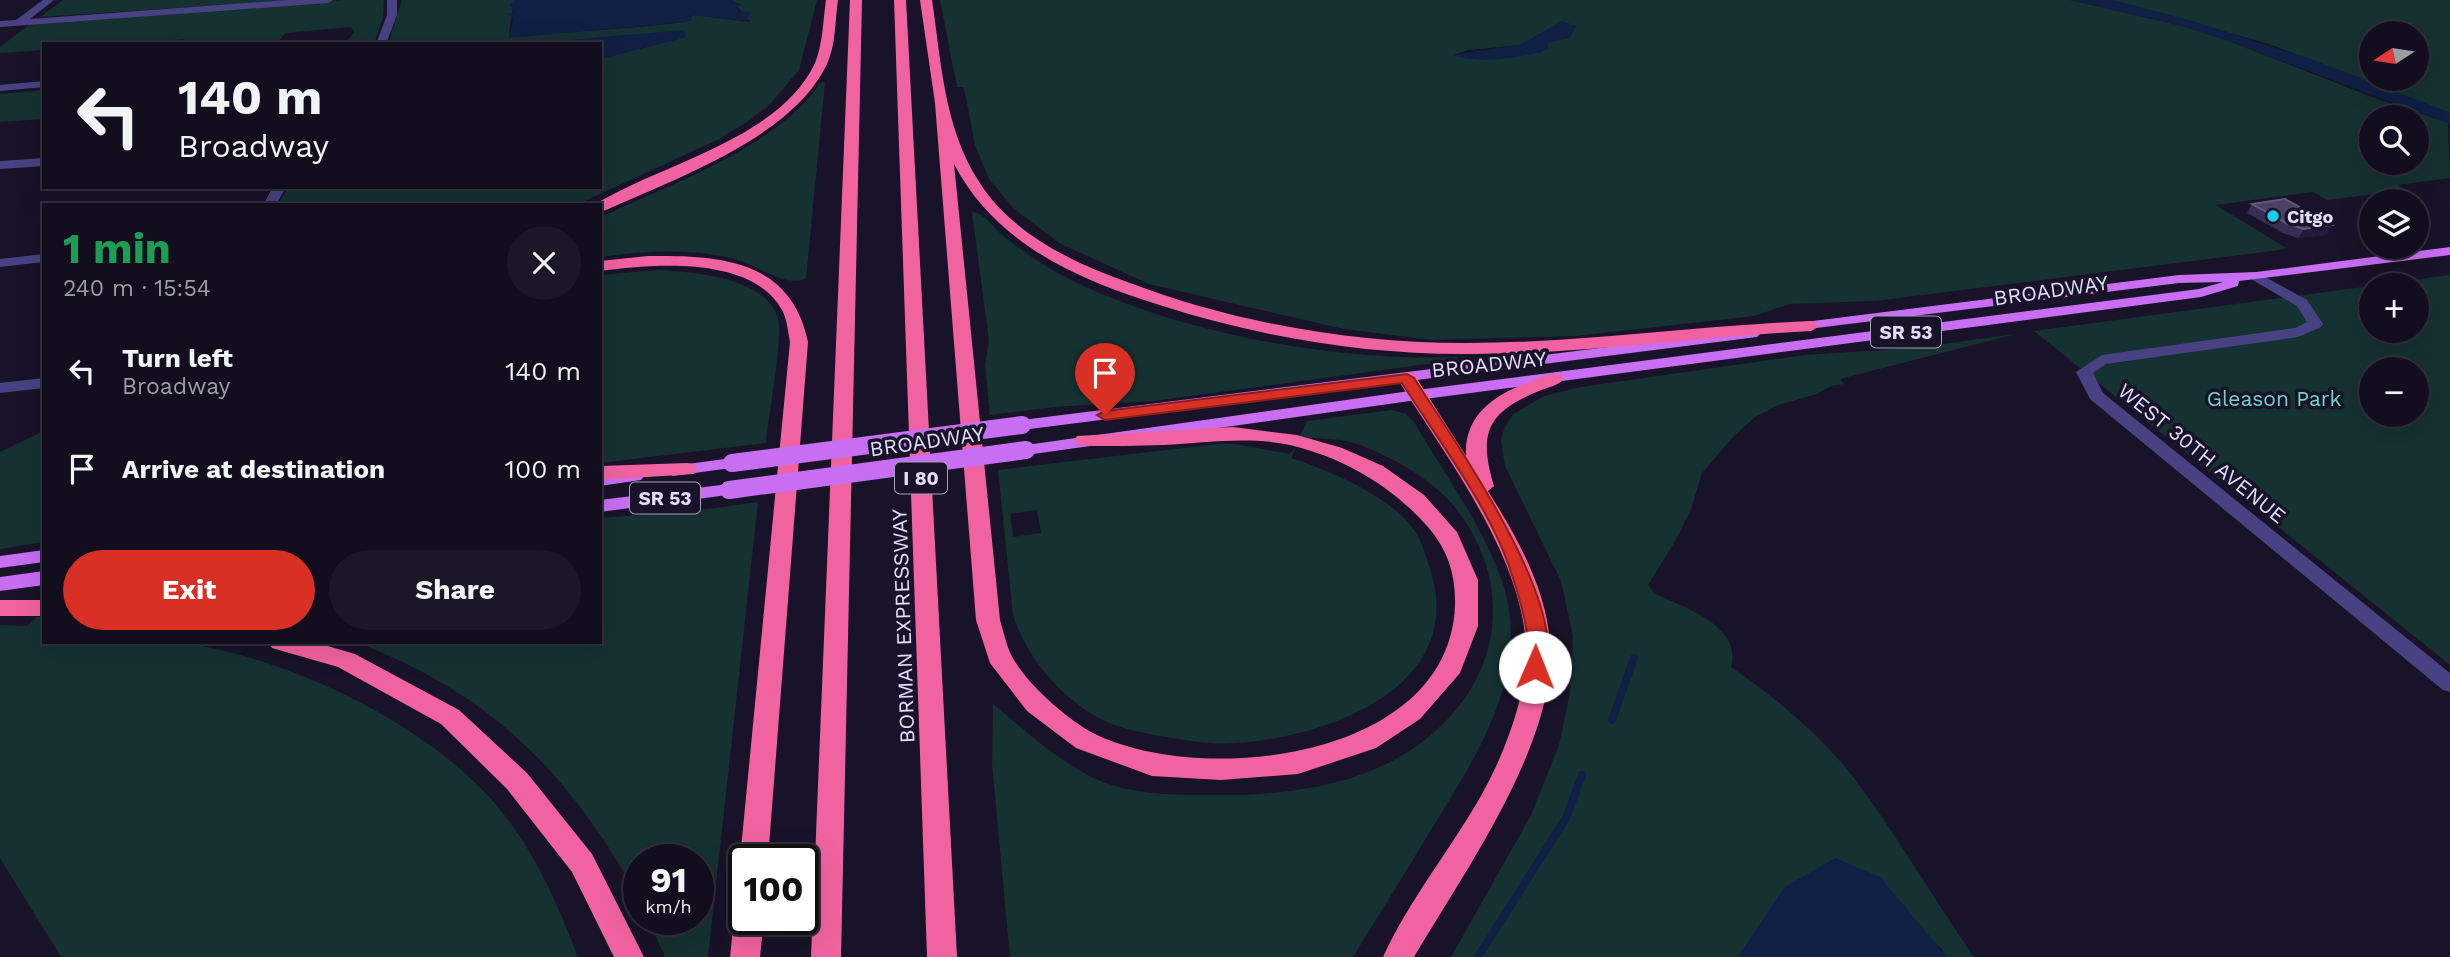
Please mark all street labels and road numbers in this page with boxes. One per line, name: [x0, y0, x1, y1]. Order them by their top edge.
street label: BROADWAY: [1992, 270, 2110, 310]
road number: SR 53: [1871, 316, 1941, 348]
street label: BROADWAY: [1430, 346, 1548, 382]
street label: WEST 30TH AVENUE: [2113, 378, 2291, 528]
street label: BROADWAY: [868, 421, 986, 461]
road number: I 80: [895, 463, 947, 494]
road number: SR 53: [630, 482, 700, 513]
street label: BORMAN EXPRESSWAY: [886, 508, 920, 744]

